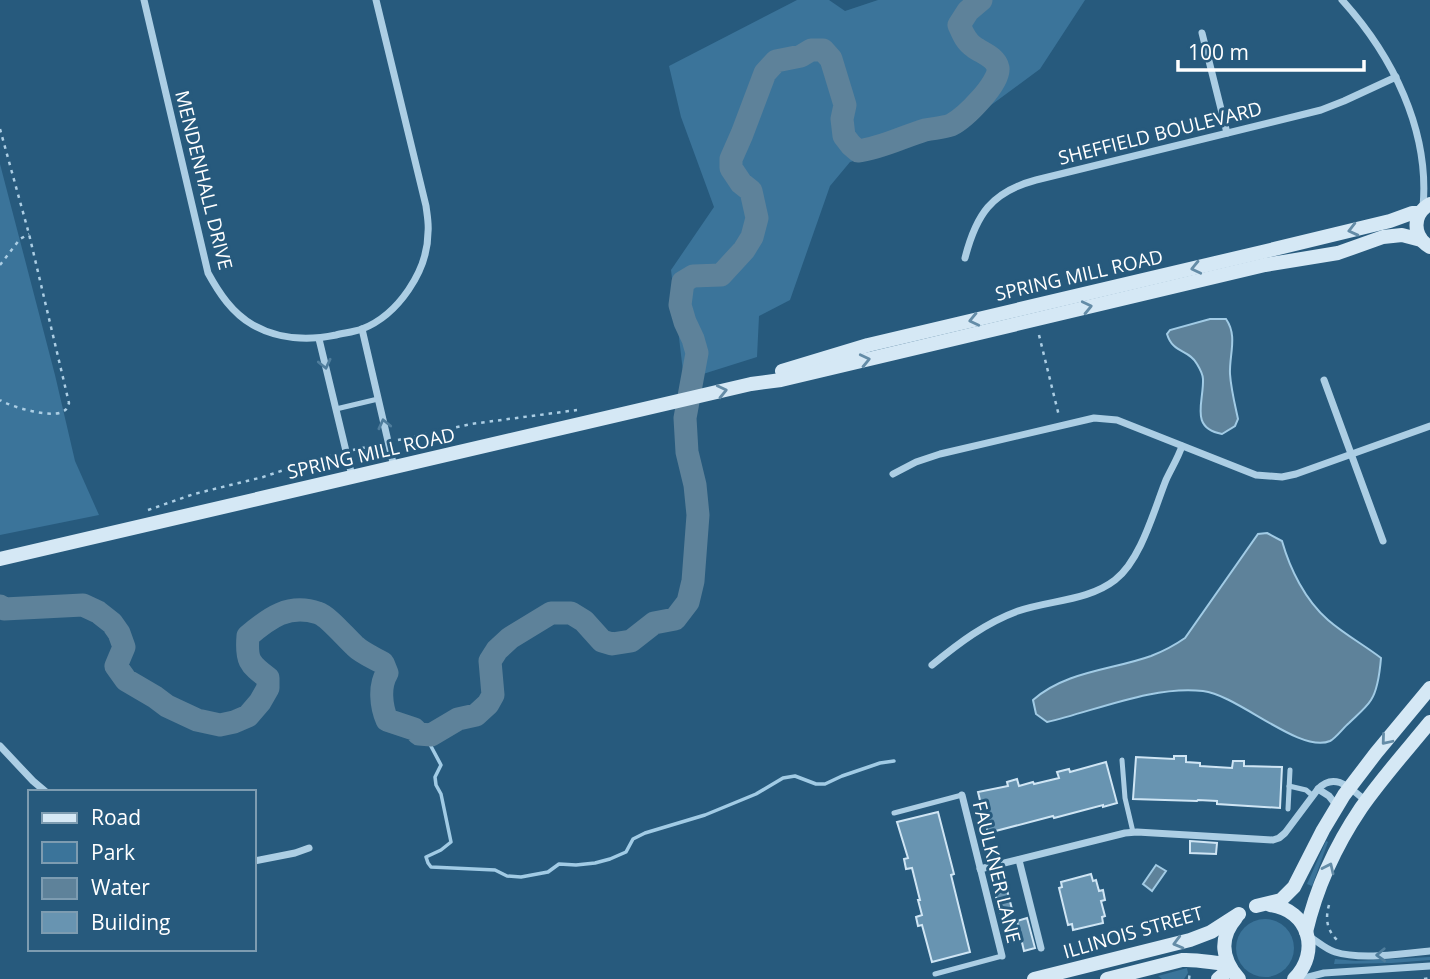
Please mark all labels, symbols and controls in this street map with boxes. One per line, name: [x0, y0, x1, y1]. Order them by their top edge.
scale bar: [1178, 28, 1364, 72]
text: 100 m: [1188, 38, 1249, 66]
street label: MENDENHALL DRIVE: [169, 88, 239, 272]
street label: SHEFFIELD BOULEVARD: [1055, 95, 1265, 171]
one-way arrow: [1347, 222, 1359, 236]
street label: SPRING MILL ROAD: [993, 243, 1165, 307]
one-way arrow: [1190, 259, 1202, 274]
one-way arrow: [1081, 301, 1093, 316]
one-way arrow: [969, 311, 981, 326]
one-way arrow: [859, 354, 871, 368]
one-way arrow: [317, 358, 331, 370]
one-way arrow: [716, 385, 728, 399]
one-way arrow: [378, 418, 393, 430]
street label: SPRING MILL ROAD: [285, 421, 457, 485]
one-way arrow: [1382, 733, 1395, 745]
legend: [28, 790, 256, 951]
street label: FAULKNER LANE: [967, 798, 1027, 946]
text: Road: [91, 803, 141, 831]
text: Park: [91, 838, 135, 866]
one-way arrow: [1320, 863, 1334, 875]
text: Water: [91, 873, 150, 901]
street label: ILLINOIS STREET: [1060, 899, 1206, 964]
text: Building: [91, 908, 170, 936]
one-way arrow: [1172, 935, 1184, 949]
one-way arrow: [1375, 947, 1386, 962]

